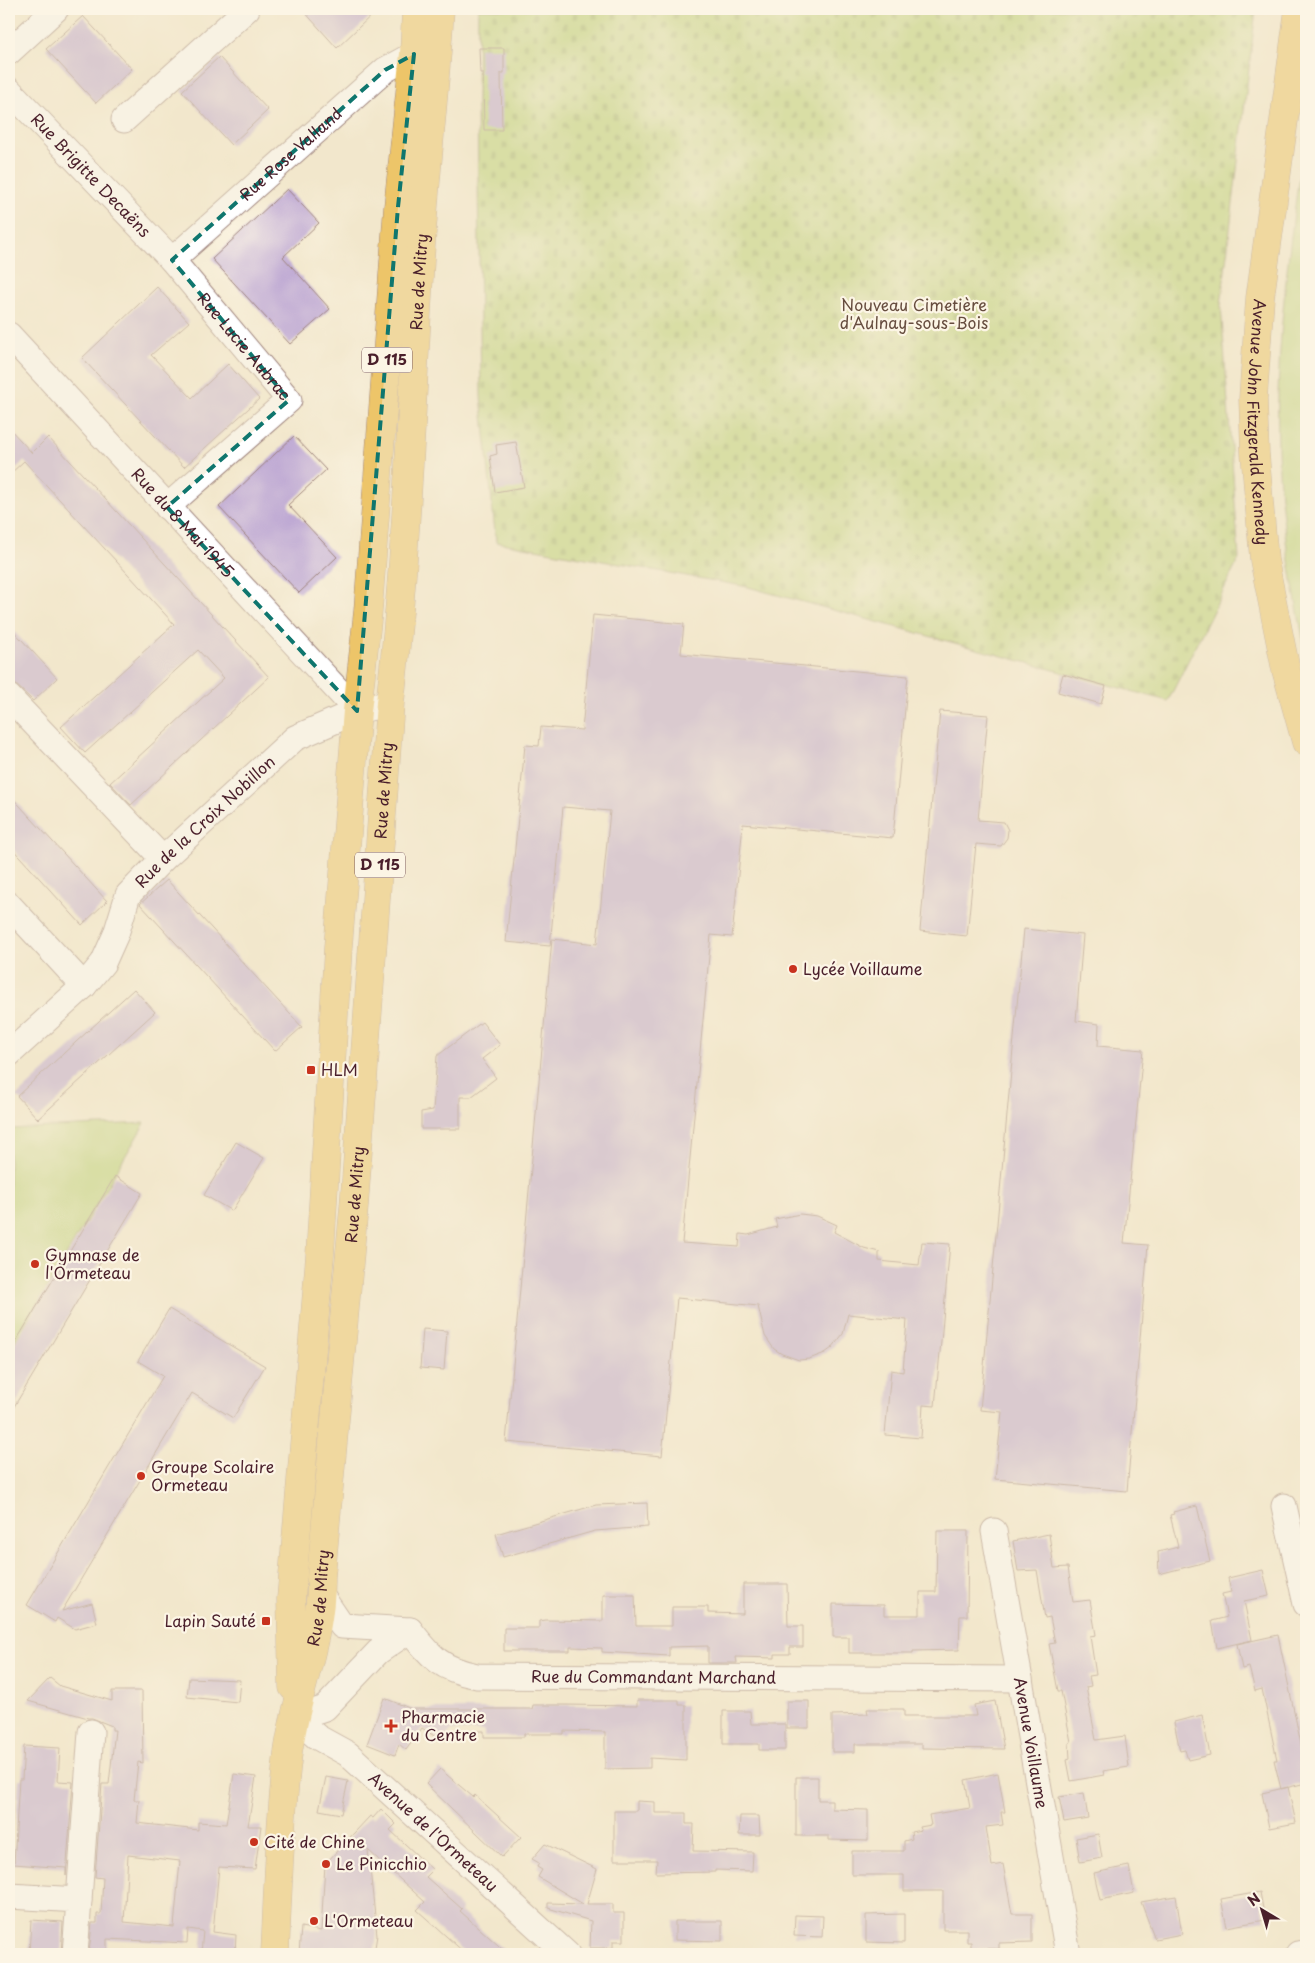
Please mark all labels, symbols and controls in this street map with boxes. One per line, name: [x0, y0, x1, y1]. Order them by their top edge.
street label: Rue Rose Valland: [234, 101, 346, 206]
street label: Rue Brigitte Decaëns: [26, 107, 157, 242]
street label: Rue de Mitry: [403, 232, 433, 331]
street label: Rue Lucie Aubrac: [193, 287, 297, 405]
park label: Nouveau Cimetière d'Aulnay-sous-Bois: [840, 292, 988, 334]
street label: Avenue John Fitzgerald Kennedy: [1242, 298, 1276, 546]
road number: D 115: [362, 348, 412, 372]
street label: Rue du 8 Mai 1945: [127, 462, 241, 582]
street label: Rue de Mitry: [367, 741, 398, 840]
street label: Rue de la Croix Nobillon: [129, 749, 280, 892]
road number: D 115: [355, 852, 405, 878]
place label: Lycée Voillaume: [803, 956, 923, 980]
marker: Lycée Voillaume: [787, 963, 799, 975]
place label: HLM: [321, 1057, 358, 1081]
marker: HLM: [305, 1064, 317, 1076]
street label: Rue de Mitry: [338, 1145, 369, 1244]
place label: Gymnase de l'Ormeteau: [45, 1242, 140, 1284]
marker: Gymnase de l'Ormeteau: [29, 1258, 41, 1270]
place label: Groupe Scolaire Ormeteau: [151, 1454, 274, 1496]
marker: Groupe Scolaire Ormeteau: [135, 1470, 147, 1482]
street label: Rue de Mitry: [300, 1548, 334, 1648]
place label: Lapin Sauté: [165, 1608, 256, 1632]
marker: Lapin Sauté: [260, 1615, 272, 1627]
street label: Rue du Commandant Marchand: [531, 1663, 776, 1689]
street label: Avenue Voillaume: [1009, 1675, 1055, 1810]
place label: Pharmacie du Centre: [401, 1704, 485, 1746]
marker: Pharmacie du Centre: [385, 1720, 397, 1732]
street label: Avenue de l'Ormeteau: [364, 1766, 504, 1897]
place label: Cité de Chine: [264, 1829, 365, 1853]
marker: Cité de Chine: [248, 1836, 260, 1848]
place label: Le Pinicchio: [336, 1851, 427, 1875]
marker: Le Pinicchio: [320, 1858, 332, 1870]
north arrow: [1238, 1886, 1288, 1936]
text: N: [1243, 1888, 1265, 1911]
place label: L'Ormeteau: [324, 1908, 413, 1932]
marker: L'Ormeteau: [308, 1915, 320, 1927]

